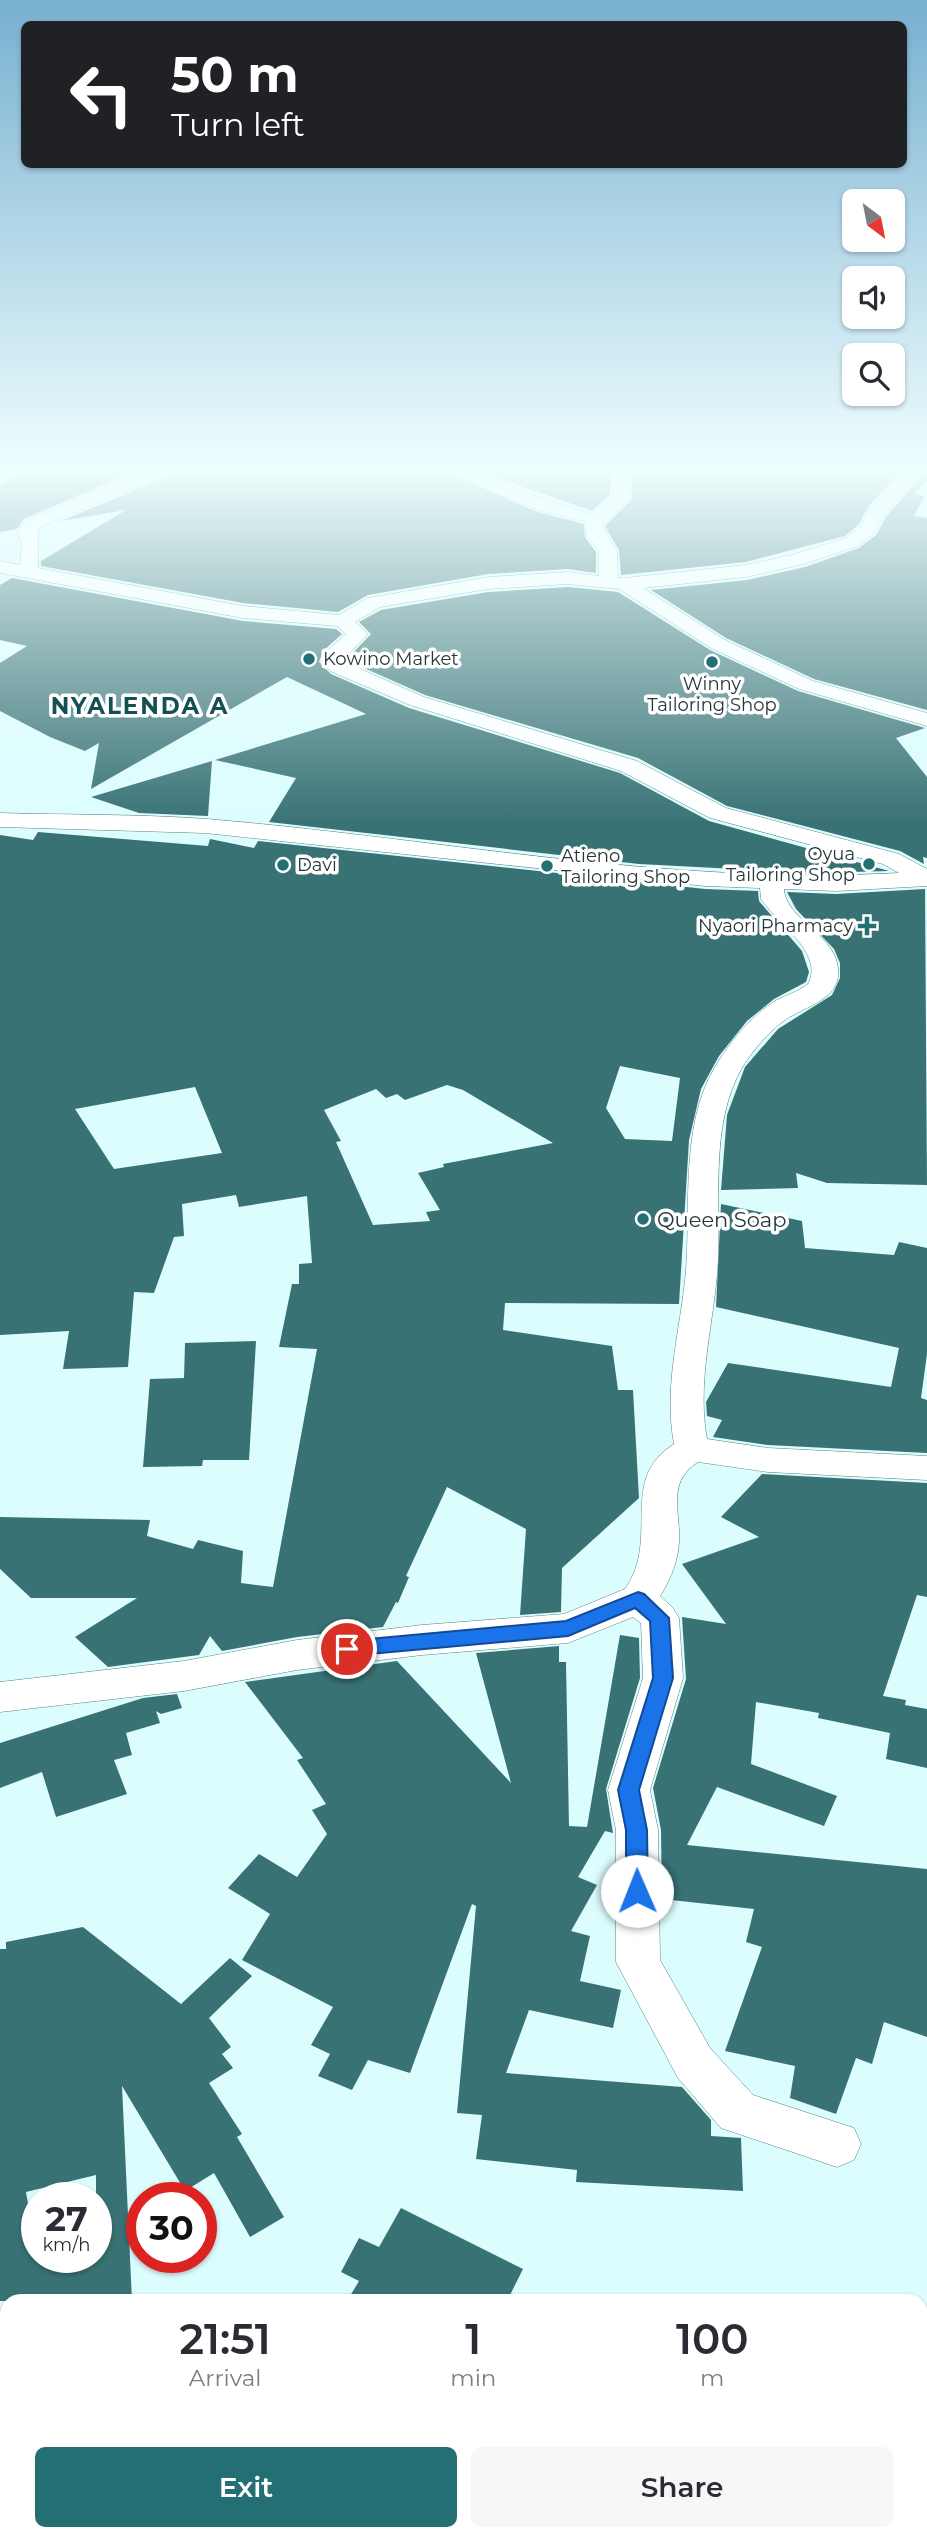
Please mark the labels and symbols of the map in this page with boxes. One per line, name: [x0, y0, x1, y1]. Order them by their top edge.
north arrow: [842, 189, 905, 252]
place label: Kowino Market: [323, 648, 459, 670]
marker: Kowino Market: [301, 651, 317, 667]
marker: Winny Tailoring Shop: [704, 654, 720, 670]
place label: Winny Tailoring Shop: [647, 673, 777, 716]
district label: NYALENDA A: [51, 692, 229, 720]
place label: Oyua Tailoring Shop: [726, 843, 855, 886]
place label: Atieno Tailoring Shop: [561, 845, 690, 888]
place label: Davi: [297, 854, 337, 876]
marker: Oyua Tailoring Shop: [861, 856, 877, 872]
marker: Davi: [275, 857, 291, 873]
marker: Atieno Tailoring Shop: [539, 858, 555, 874]
place label: Nyaori Pharmacy: [698, 915, 853, 937]
marker: Nyaori Pharmacy: [859, 918, 875, 934]
place label: Queen Soap: [657, 1207, 786, 1232]
marker: Queen Soap: [635, 1211, 651, 1227]
pin: [317, 1619, 377, 1679]
position arrow: [600, 1854, 674, 1928]
speed limit sign: 30: [126, 2182, 217, 2273]

